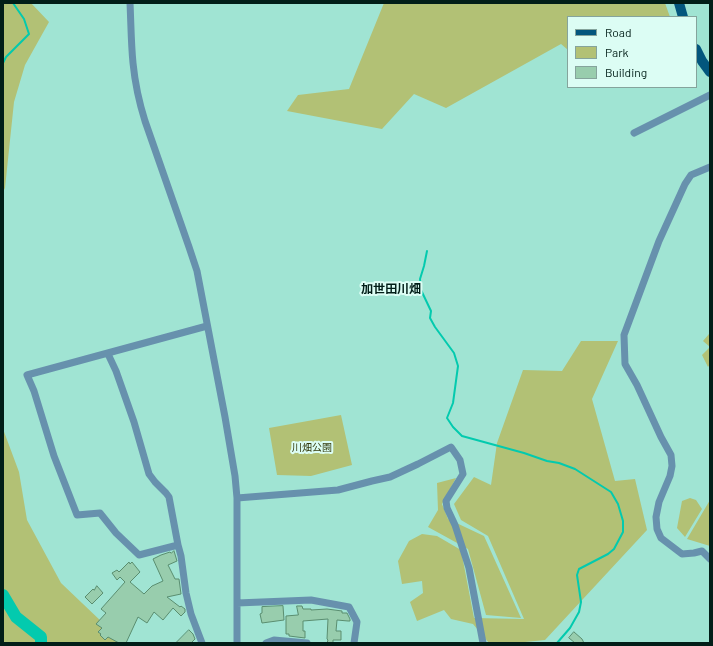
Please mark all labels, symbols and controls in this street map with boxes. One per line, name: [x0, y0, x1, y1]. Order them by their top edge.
legend: [567, 16, 697, 88]
text: Road: [605, 25, 632, 39]
text: Park: [605, 45, 629, 59]
text: Building: [605, 65, 647, 79]
district label: 加世田川畑: [361, 282, 421, 296]
park label: 川畑公園: [292, 442, 332, 454]

